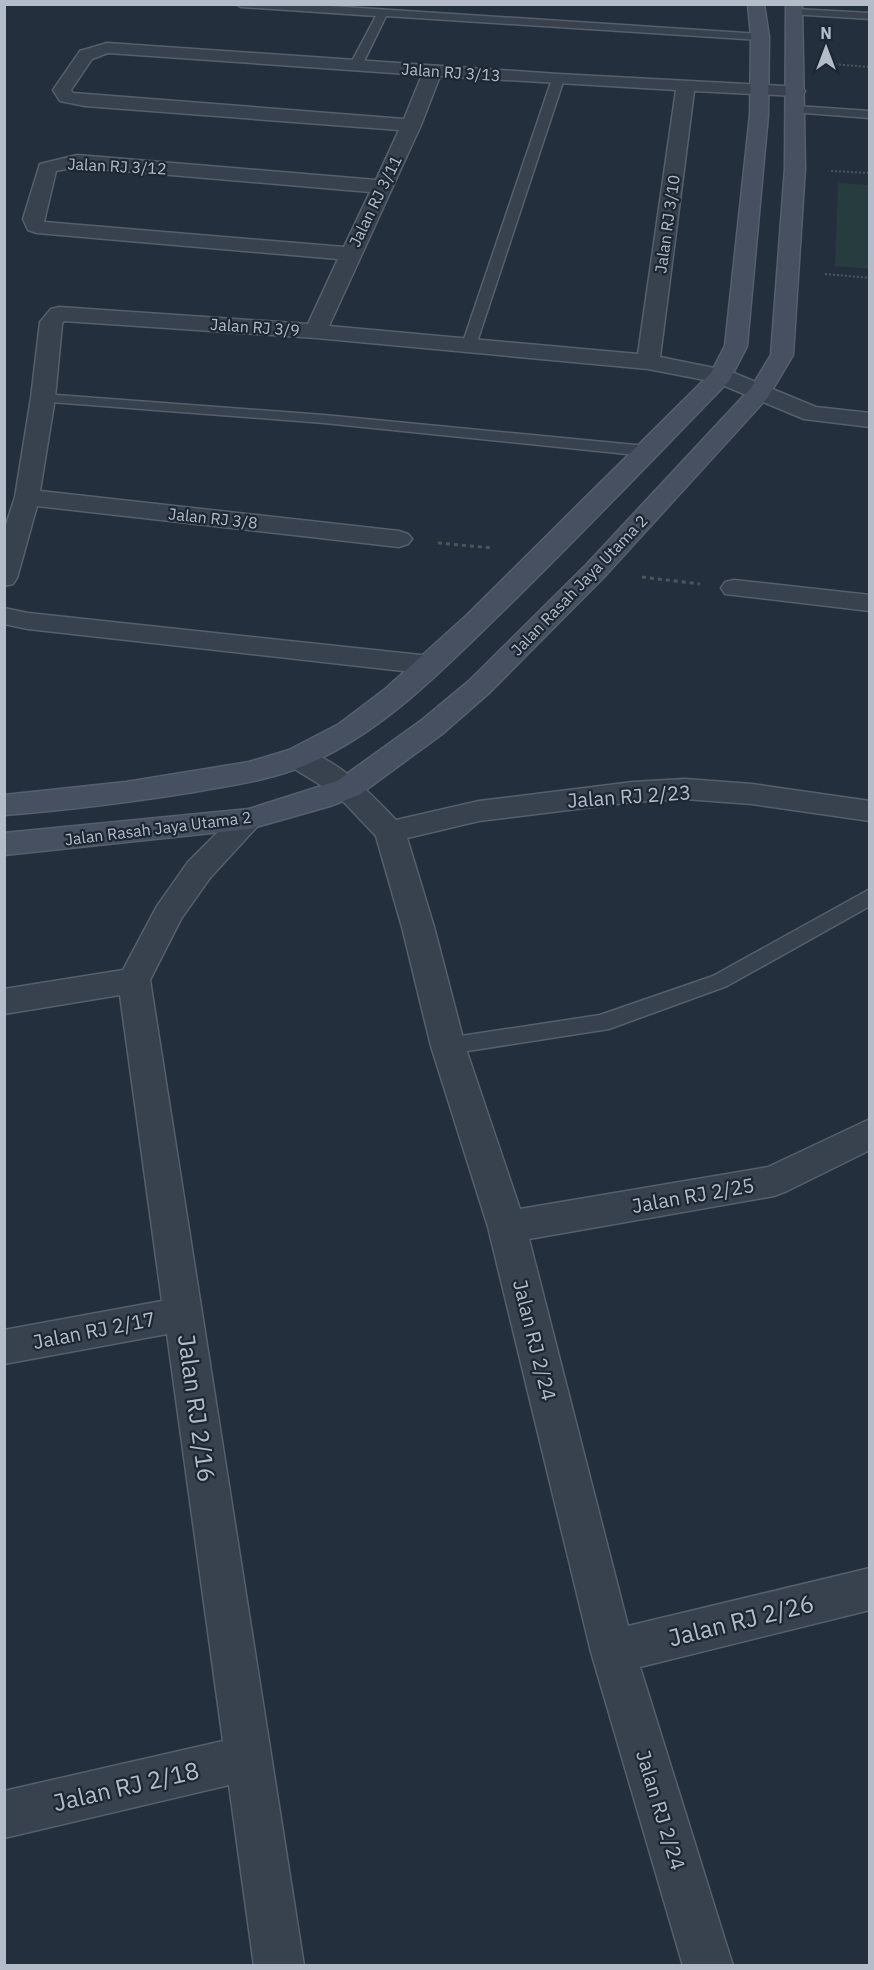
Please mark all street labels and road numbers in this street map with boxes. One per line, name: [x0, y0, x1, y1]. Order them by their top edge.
street label: Jalan RJ 3/13: [401, 59, 501, 85]
street label: Jalan RJ 3/11: [344, 152, 406, 250]
street label: Jalan RJ 3/12: [67, 153, 167, 179]
street label: Jalan RJ 3/10: [650, 173, 684, 275]
street label: Jalan RJ 3/9: [210, 314, 300, 340]
street label: Jalan RJ 3/8: [167, 503, 259, 533]
street label: Jalan Rasah Jaya Utama 2: [507, 510, 651, 660]
street label: Jalan RJ 2/23: [566, 778, 692, 814]
street label: Jalan Rasah Jaya Utama 2: [64, 807, 252, 849]
street label: Jalan RJ 2/25: [630, 1171, 756, 1219]
street label: Jalan RJ 2/24: [507, 1277, 563, 1403]
street label: Jalan RJ 2/17: [31, 1305, 157, 1355]
street label: Jalan RJ 2/16: [171, 1332, 223, 1484]
street label: Jalan RJ 2/26: [665, 1586, 817, 1654]
street label: Jalan RJ 2/24: [630, 1747, 692, 1873]
street label: Jalan RJ 2/18: [50, 1754, 202, 1818]

